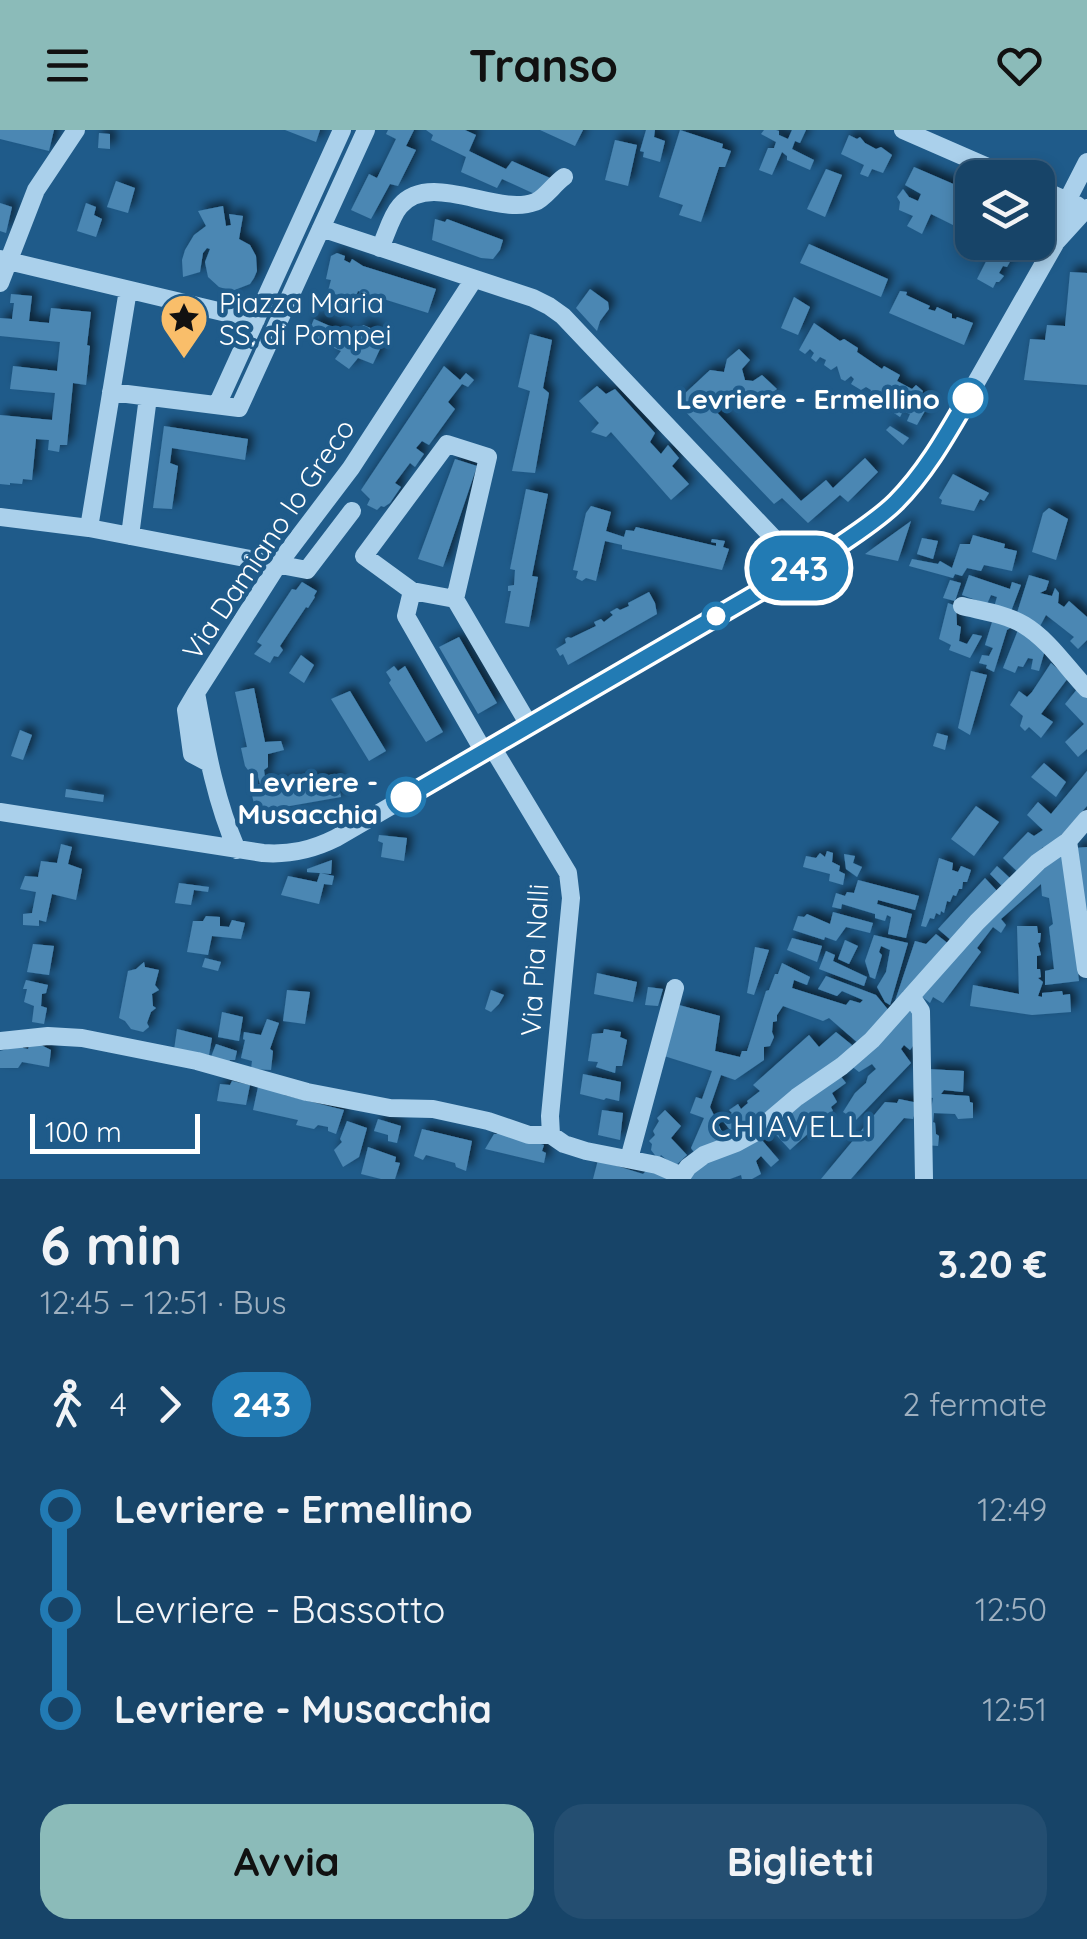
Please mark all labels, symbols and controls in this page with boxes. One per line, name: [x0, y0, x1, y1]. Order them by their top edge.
text: Transo: [469, 37, 618, 93]
icon: menu: [40, 38, 95, 93]
icon: heart: [992, 38, 1047, 93]
map controls: [955, 160, 1055, 260]
button: layers: [955, 160, 1055, 260]
place label: Piazza Maria SS. di Pompei: [219, 285, 391, 352]
place icon: Piazza Maria SS. di Pompei: [158, 292, 210, 360]
marker: Levriere - Ermellino: [949, 379, 987, 417]
place label: Levriere - Ermellino: [676, 381, 940, 416]
street label: Via Damiano lo Greco: [174, 412, 362, 666]
line badge: 243: [742, 536, 856, 600]
text: 243: [769, 546, 829, 590]
unlabelled marker: [703, 603, 729, 629]
place label: Levriere - Musacchia: [238, 764, 378, 831]
marker: Levriere - Musacchia: [387, 778, 425, 816]
street label: Via Pia Nalli: [513, 883, 555, 1037]
district label: CHIAVELLI: [711, 1107, 875, 1145]
scale bar: [30, 1109, 200, 1154]
text: 100 m: [45, 1114, 122, 1149]
text: 6 min: [40, 1210, 182, 1279]
text: 3.20 €: [938, 1240, 1047, 1288]
text: 12:45 – 12:51 · Bus: [40, 1282, 286, 1322]
icon: walk: [40, 1377, 95, 1432]
icon: forward: [142, 1377, 197, 1432]
text: 243: [232, 1382, 291, 1426]
text: 4: [110, 1384, 127, 1424]
text: 2 fermate: [902, 1384, 1047, 1424]
text: Levriere - Ermellino: [114, 1485, 473, 1533]
text: 12:49: [977, 1489, 1047, 1529]
text: Levriere - Bassotto: [114, 1585, 446, 1633]
text: 12:50: [975, 1589, 1047, 1629]
text: Levriere - Musacchia: [114, 1685, 492, 1733]
text: 12:51: [982, 1689, 1047, 1729]
button: Avvia: [40, 1804, 534, 1919]
button: Biglietti: [554, 1804, 1047, 1919]

